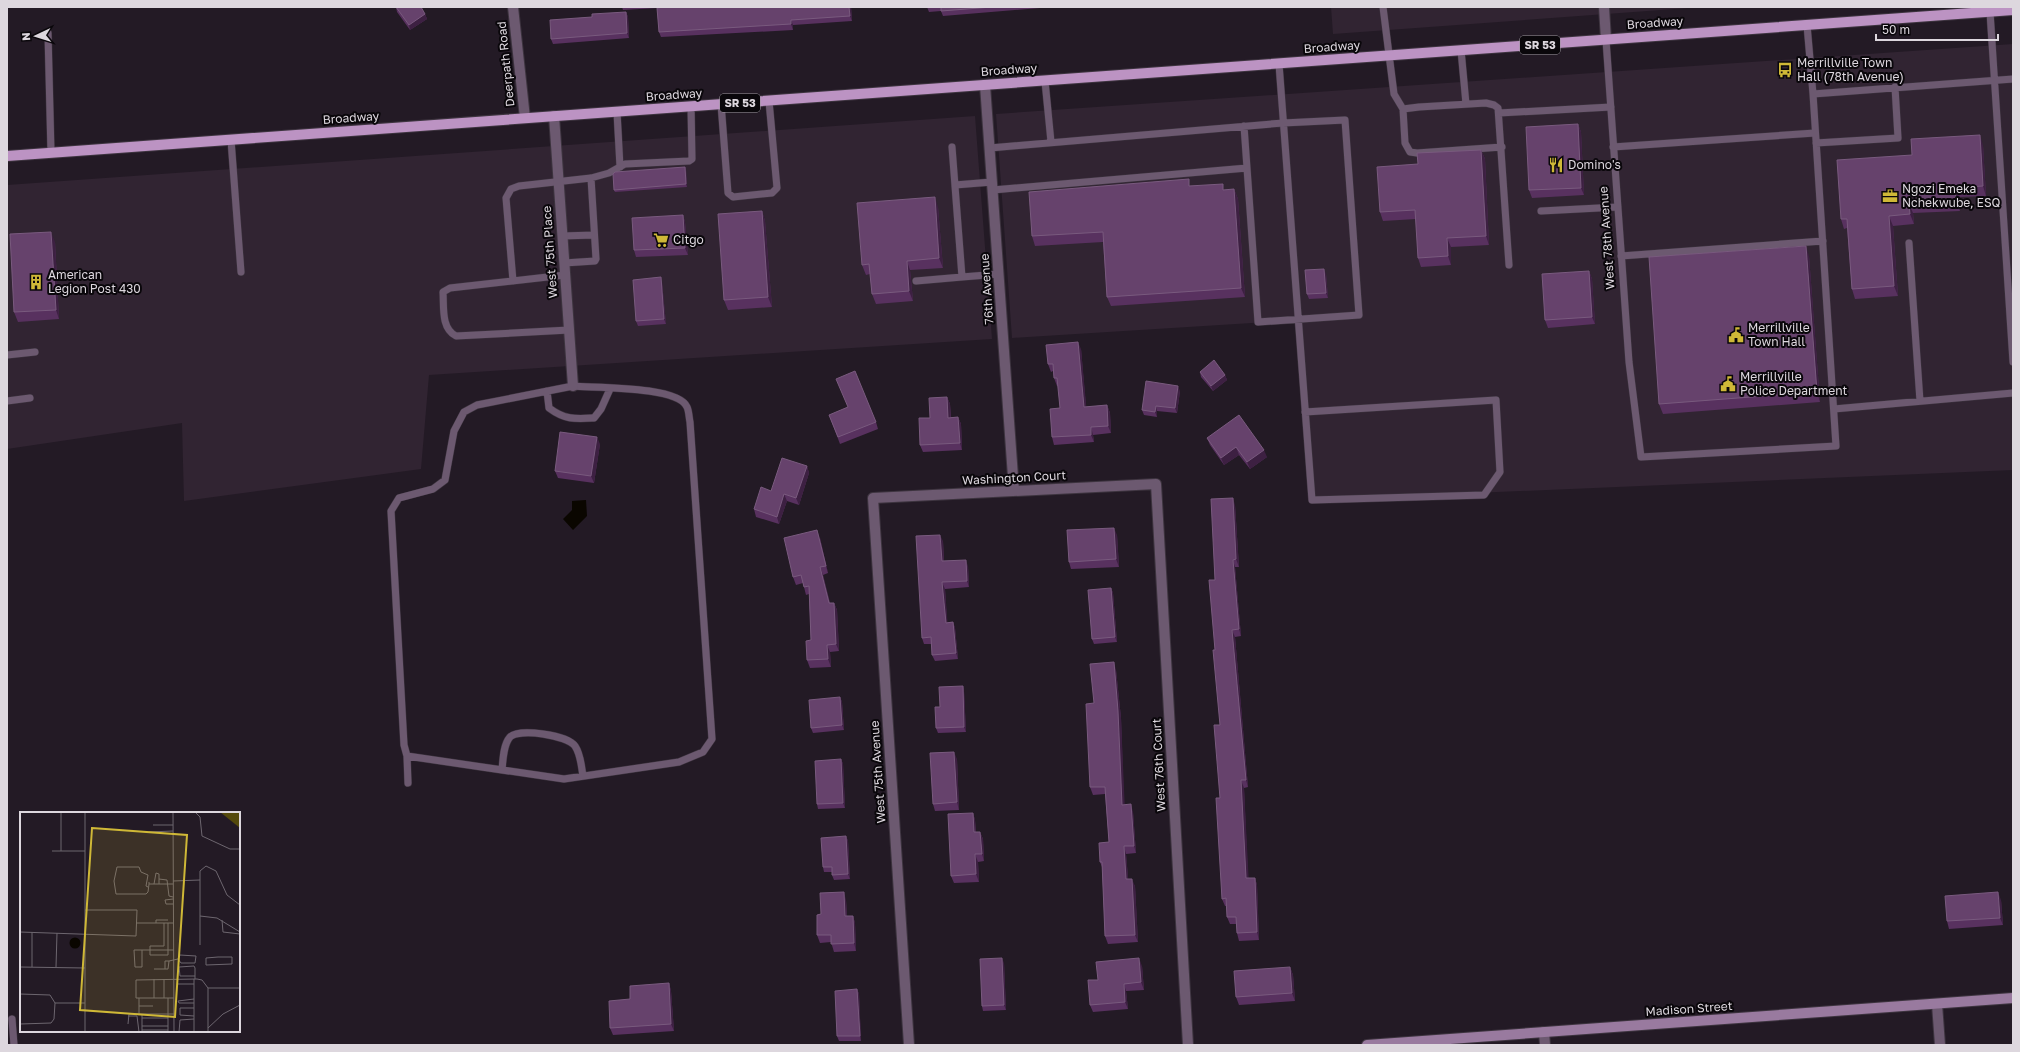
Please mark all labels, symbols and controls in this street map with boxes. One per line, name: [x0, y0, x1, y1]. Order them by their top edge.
street label: Broadway: [1626, 13, 1684, 32]
north arrow: [16, 16, 56, 56]
scale bar: [1876, 16, 1998, 42]
street label: Deerpath Road: [494, 21, 517, 107]
text: 50 m: [1882, 22, 1910, 37]
text: N: [19, 32, 32, 41]
road number: SR 53: [1520, 36, 1560, 54]
street label: Broadway: [1303, 37, 1361, 56]
place label: Merrillville Town Hall (78th Avenue): [1797, 55, 1904, 84]
street label: Broadway: [980, 60, 1038, 79]
bus stop icon: Merrillville Town Hall (78th Avenue): [1776, 61, 1794, 79]
street label: Broadway: [645, 85, 703, 104]
road number: SR 53: [720, 94, 760, 112]
street label: Broadway: [322, 108, 380, 127]
restaurant icon: Domino's: [1547, 156, 1565, 174]
place label: Domino's: [1568, 157, 1621, 172]
place label: Ngozi Emeka Nchekwube, ESQ: [1902, 181, 2001, 210]
street label: West 78th Avenue: [1595, 186, 1618, 290]
office icon: Ngozi Emeka Nchekwube, ESQ: [1881, 187, 1899, 205]
street label: West 75th Place: [539, 205, 560, 299]
supermarket icon: Citgo: [652, 231, 670, 249]
place label: Citgo: [673, 232, 704, 247]
street label: 76th Avenue: [977, 253, 996, 325]
place label: American Legion Post 430: [48, 267, 141, 296]
building icon: American Legion Post 430: [27, 273, 45, 291]
place label: Merrillville Town Hall: [1748, 320, 1810, 349]
public building icon: Merrillville Town Hall: [1727, 326, 1745, 344]
place label: Merrillville Police Department: [1740, 369, 1848, 398]
public building icon: Merrillville Police Department: [1719, 375, 1737, 393]
street label: Washington Court: [962, 467, 1067, 488]
street label: West 76th Court: [1149, 718, 1168, 812]
street label: West 75th Avenue: [866, 720, 889, 824]
inset map: [20, 812, 240, 1032]
street label: Madison Street: [1645, 998, 1733, 1019]

